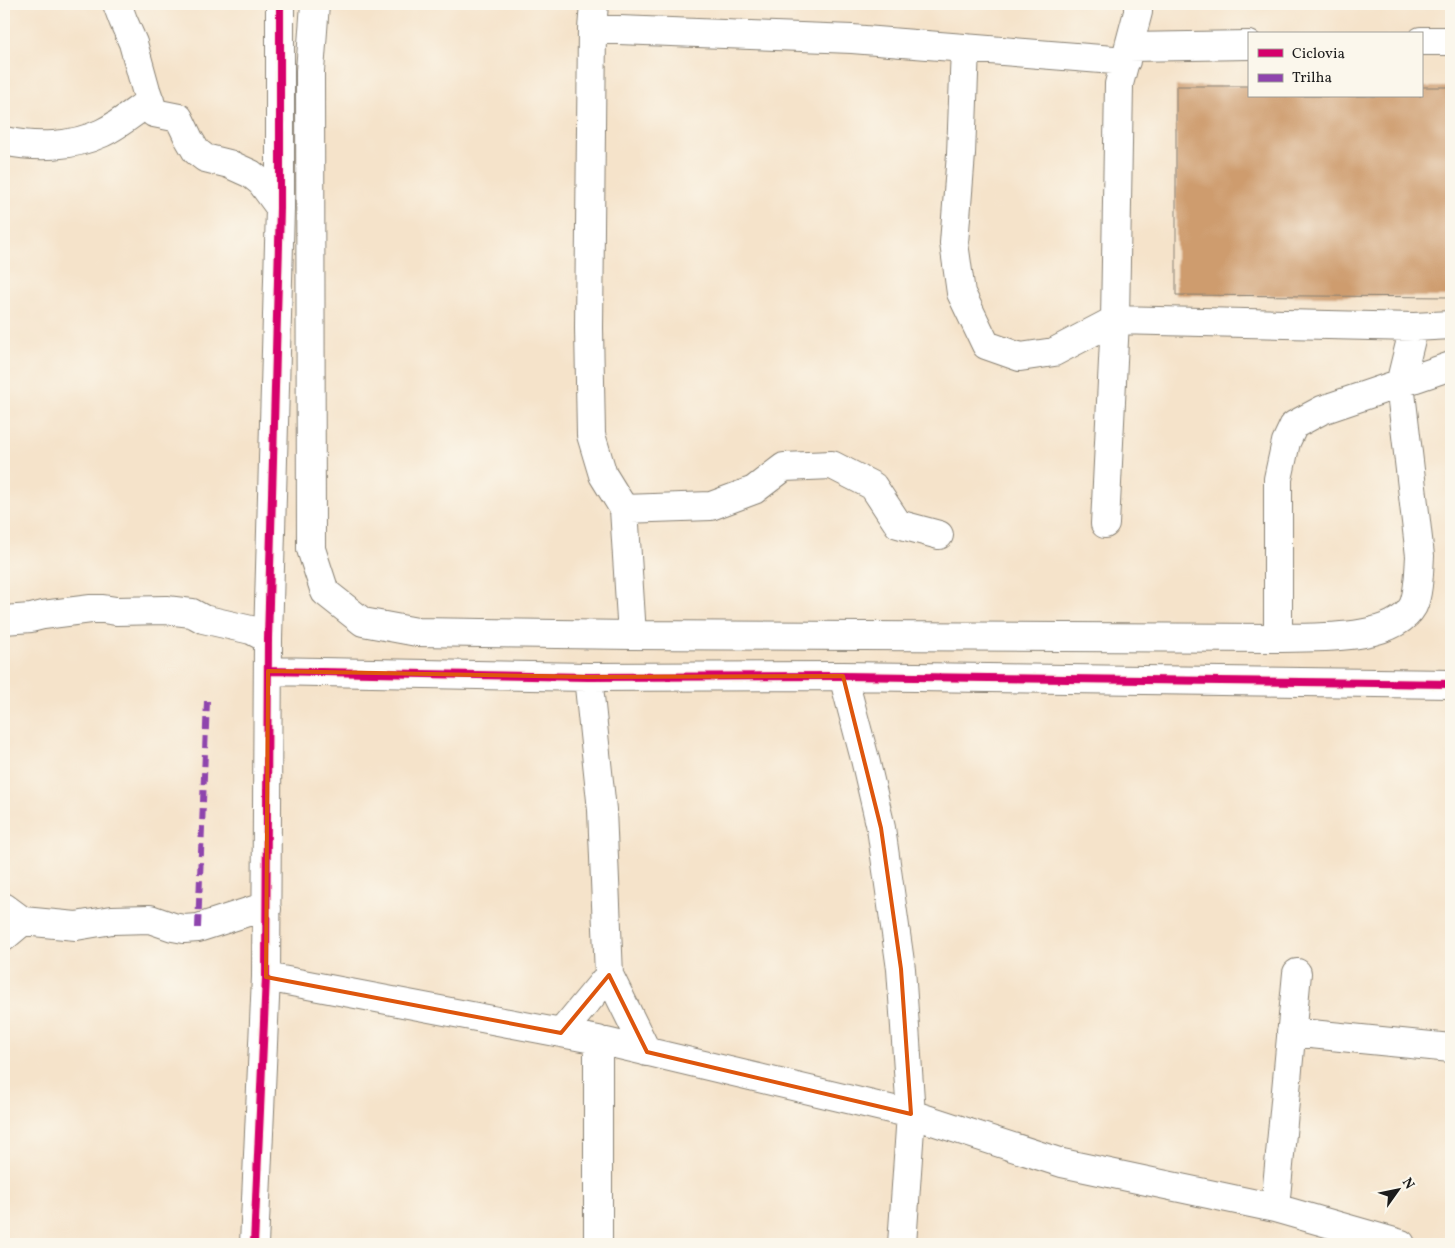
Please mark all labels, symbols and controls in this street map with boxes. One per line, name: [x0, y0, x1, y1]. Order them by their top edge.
legend: [1248, 32, 1422, 98]
text: Ciclovia: [1292, 44, 1345, 65]
text: Trilha: [1292, 68, 1332, 89]
north arrow: [1372, 1166, 1422, 1216]
text: N: [1397, 1174, 1418, 1193]

